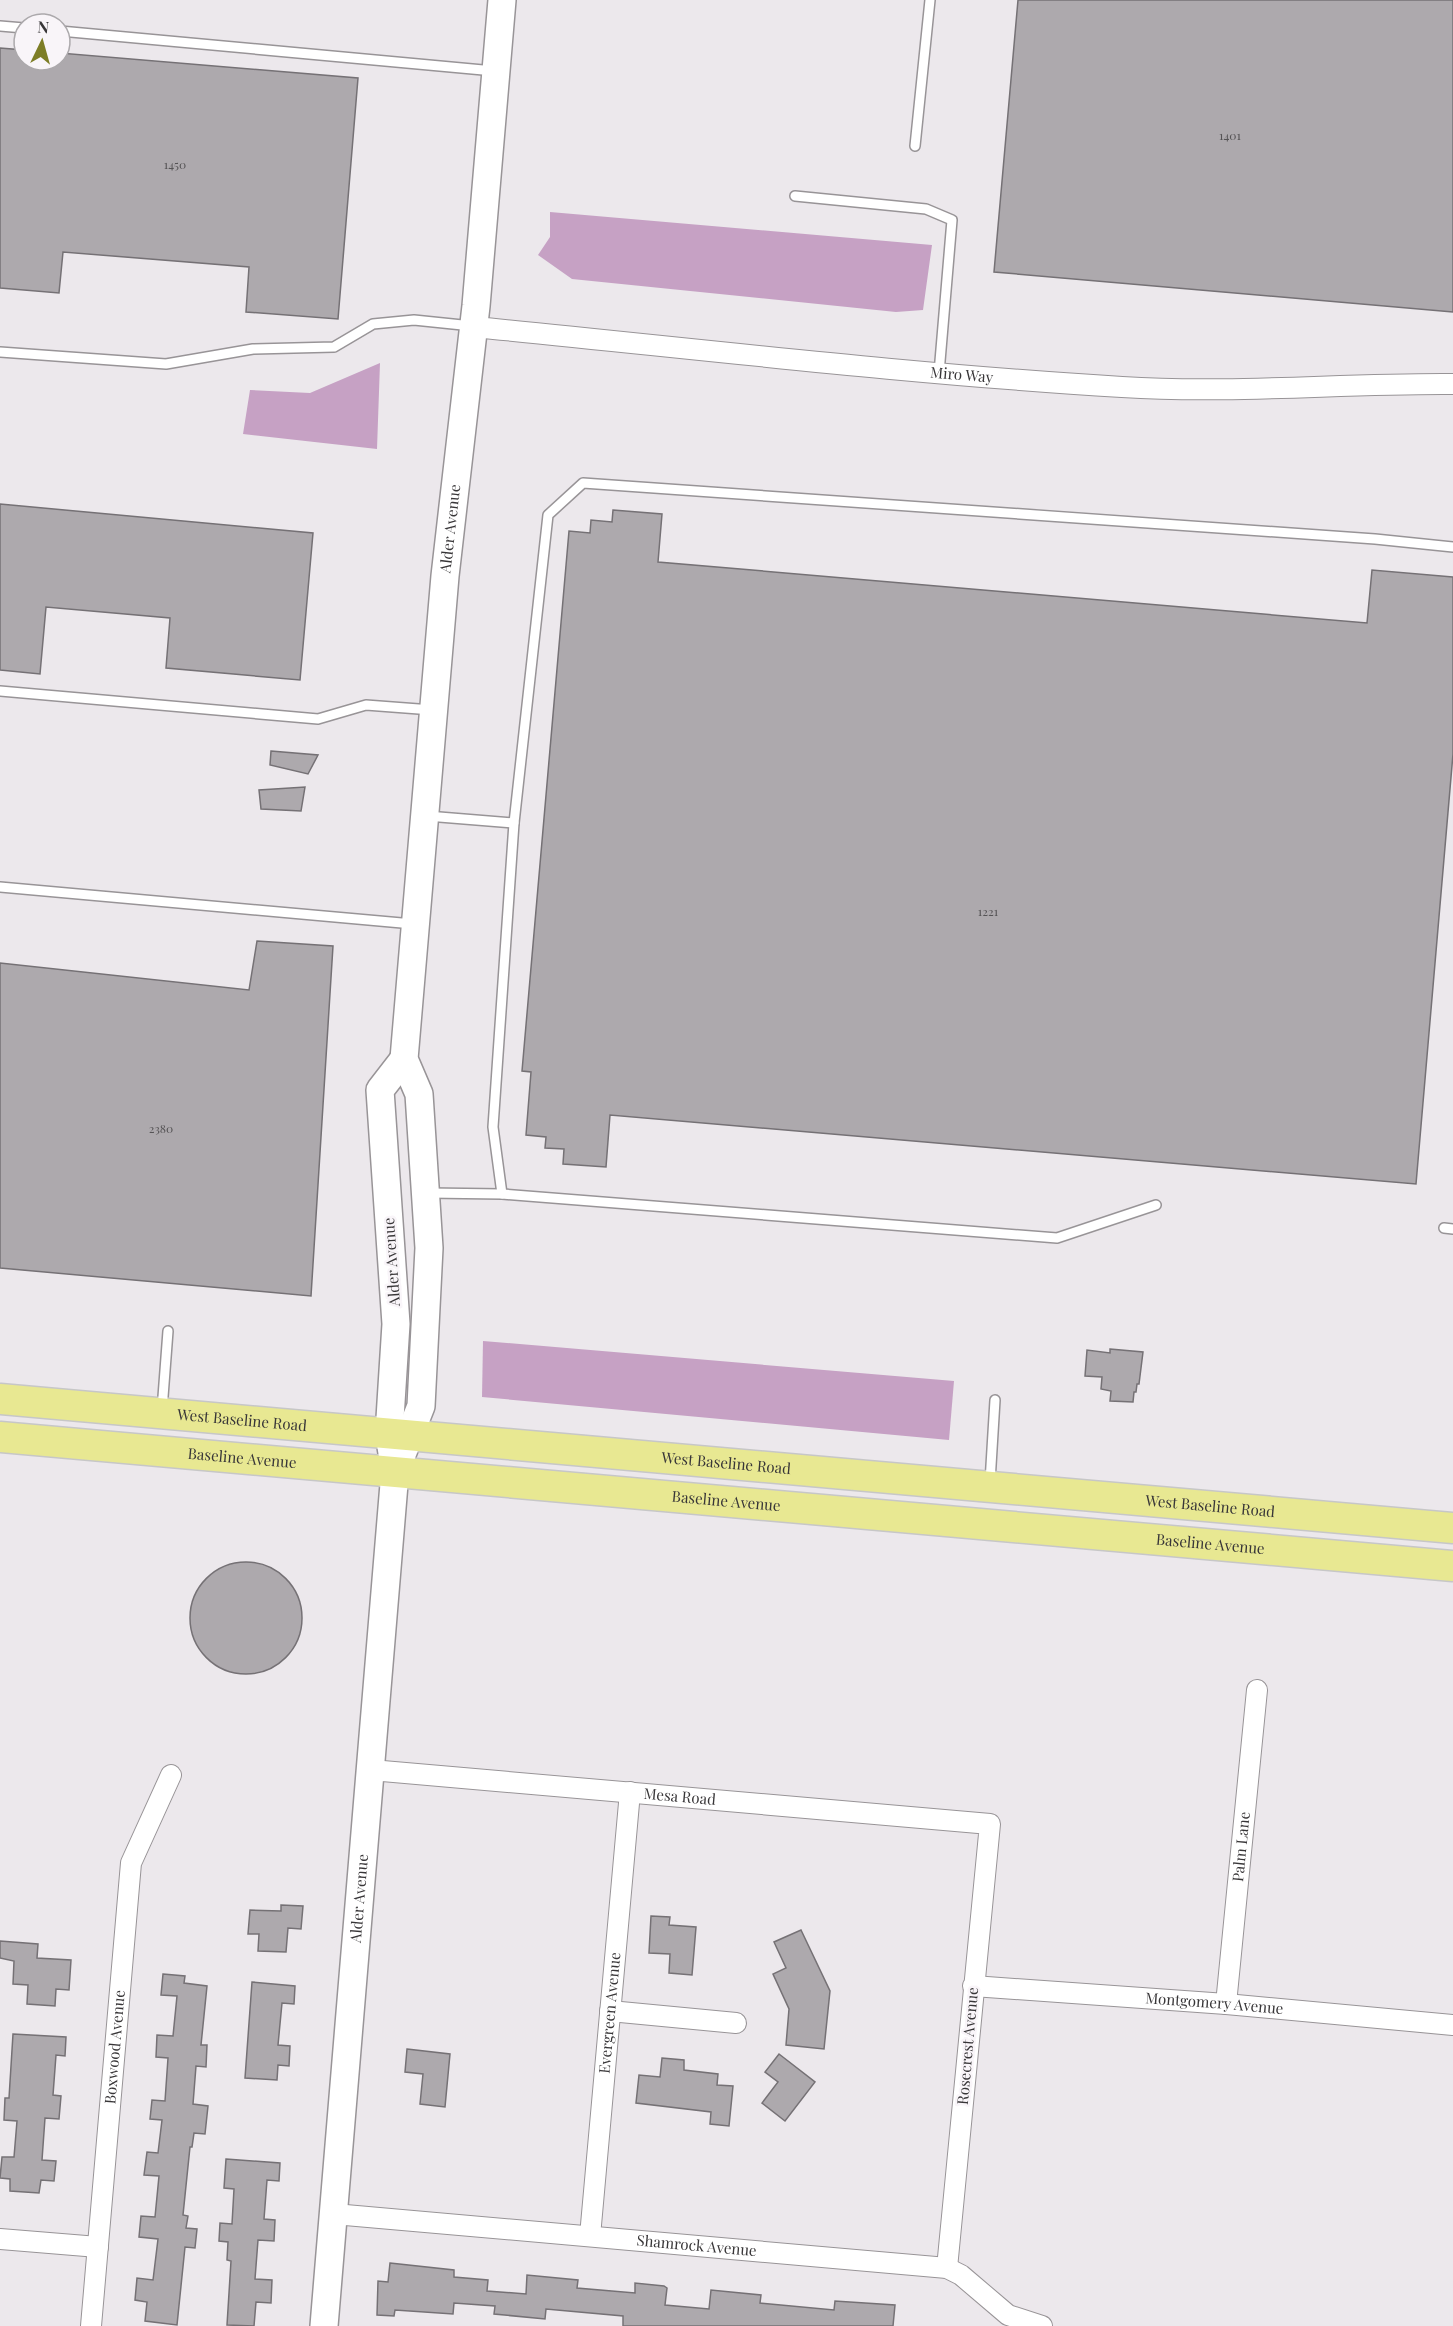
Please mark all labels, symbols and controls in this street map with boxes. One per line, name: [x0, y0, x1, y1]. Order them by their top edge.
north arrow: [12, 12, 72, 72]
text: N: [37, 16, 50, 38]
house number: 1401: [1219, 127, 1242, 143]
house number: 1450: [164, 156, 186, 172]
street label: Miro Way: [929, 362, 994, 387]
street label: Alder Avenue: [434, 483, 464, 575]
house number: 1221: [978, 903, 999, 919]
house number: 2380: [149, 1120, 173, 1136]
street label: Alder Avenue: [378, 1217, 404, 1308]
street label: West Baseline Road: [176, 1404, 308, 1435]
street label: Baseline Avenue: [187, 1443, 297, 1472]
street label: West Baseline Road: [660, 1447, 792, 1478]
street label: Baseline Avenue: [671, 1486, 781, 1515]
street label: West Baseline Road: [1144, 1490, 1276, 1521]
street label: Baseline Avenue: [1155, 1529, 1266, 1558]
street label: Mesa Road: [643, 1783, 717, 1809]
street label: Palm Lane: [1227, 1811, 1254, 1883]
street label: Alder Avenue: [345, 1853, 372, 1945]
street label: Evergreen Avenue: [594, 1951, 625, 2074]
street label: Rosecrest Avenue: [952, 1986, 982, 2106]
street label: Montgomery Avenue: [1145, 1987, 1284, 2018]
street label: Boxwood Avenue: [99, 1989, 129, 2105]
street label: Shamrock Avenue: [636, 2230, 758, 2260]

